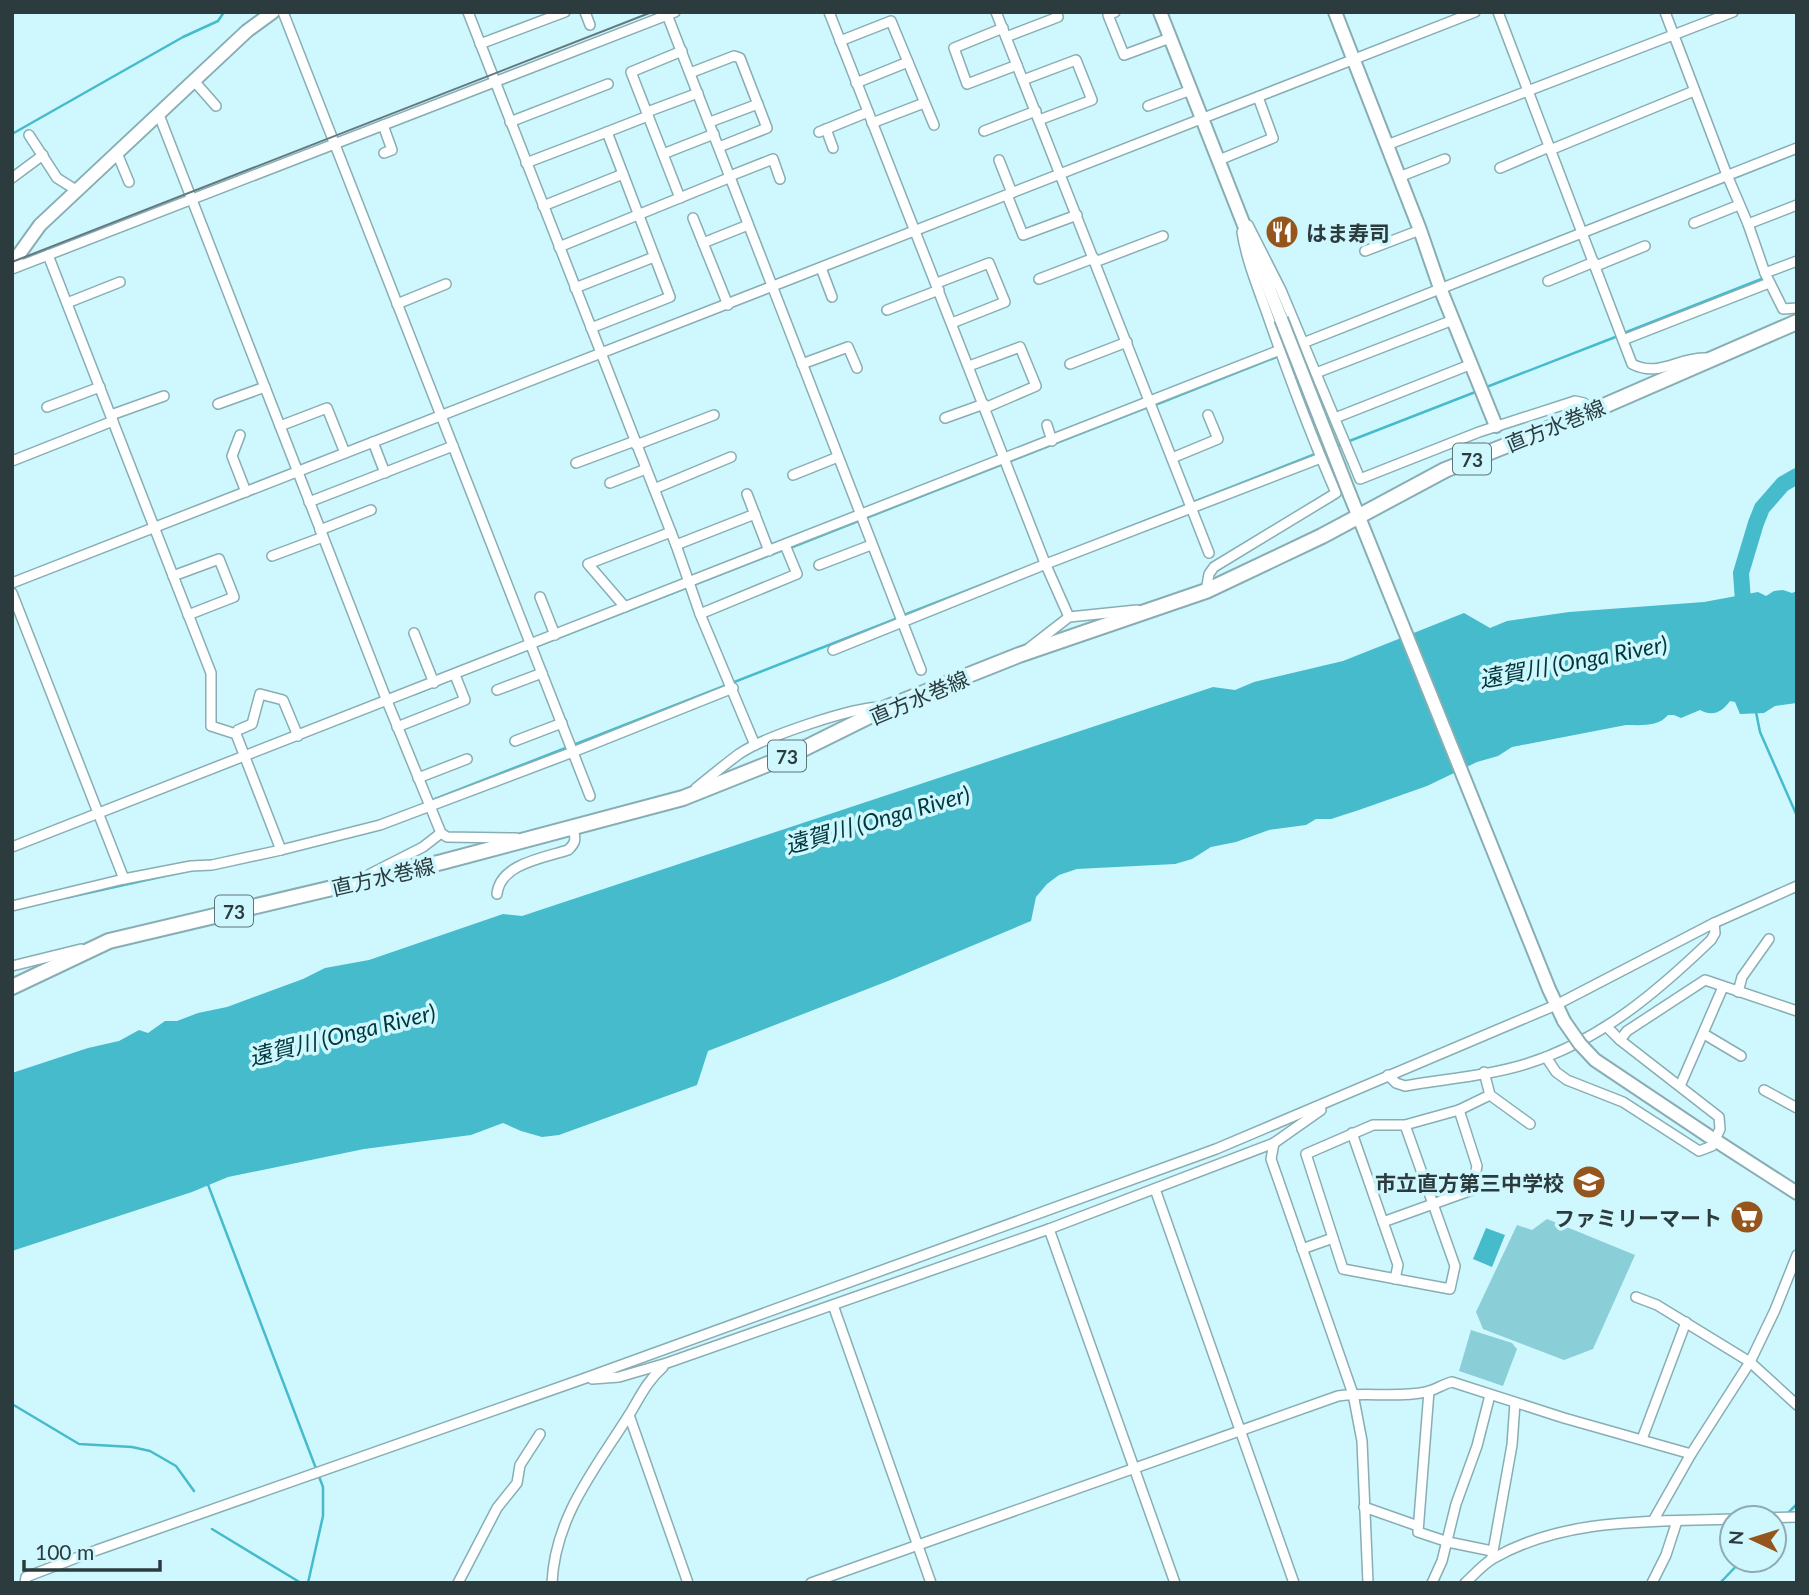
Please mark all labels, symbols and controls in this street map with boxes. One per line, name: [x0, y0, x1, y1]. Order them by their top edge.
restaurant icon: はま寿司: [1263, 213, 1301, 251]
place label: はま寿司: [1306, 220, 1390, 245]
street label: 直方水巻線: [1502, 394, 1608, 456]
road number: 73: [1453, 444, 1491, 474]
water label: 遠賀川 (Onga River): [1476, 629, 1670, 693]
street label: 直方水巻線: [866, 665, 972, 729]
road number: 73: [768, 740, 806, 772]
water label: 遠賀川 (Onga River): [781, 779, 973, 859]
street label: 直方水巻線: [329, 852, 437, 900]
road number: 73: [215, 896, 253, 926]
water label: 遠賀川 (Onga River): [246, 997, 438, 1071]
school or university icon: 市立直方第三中学校: [1570, 1163, 1608, 1201]
place label: 市立直方第三中学校: [1375, 1170, 1564, 1195]
supermarket icon: ファミリーマート: [1728, 1198, 1766, 1236]
place label: ファミリーマート: [1554, 1205, 1722, 1230]
north arrow: [1718, 1504, 1788, 1574]
scale bar: [24, 1528, 161, 1572]
text: N: [1724, 1530, 1748, 1546]
text: 100 m: [35, 1539, 94, 1564]

